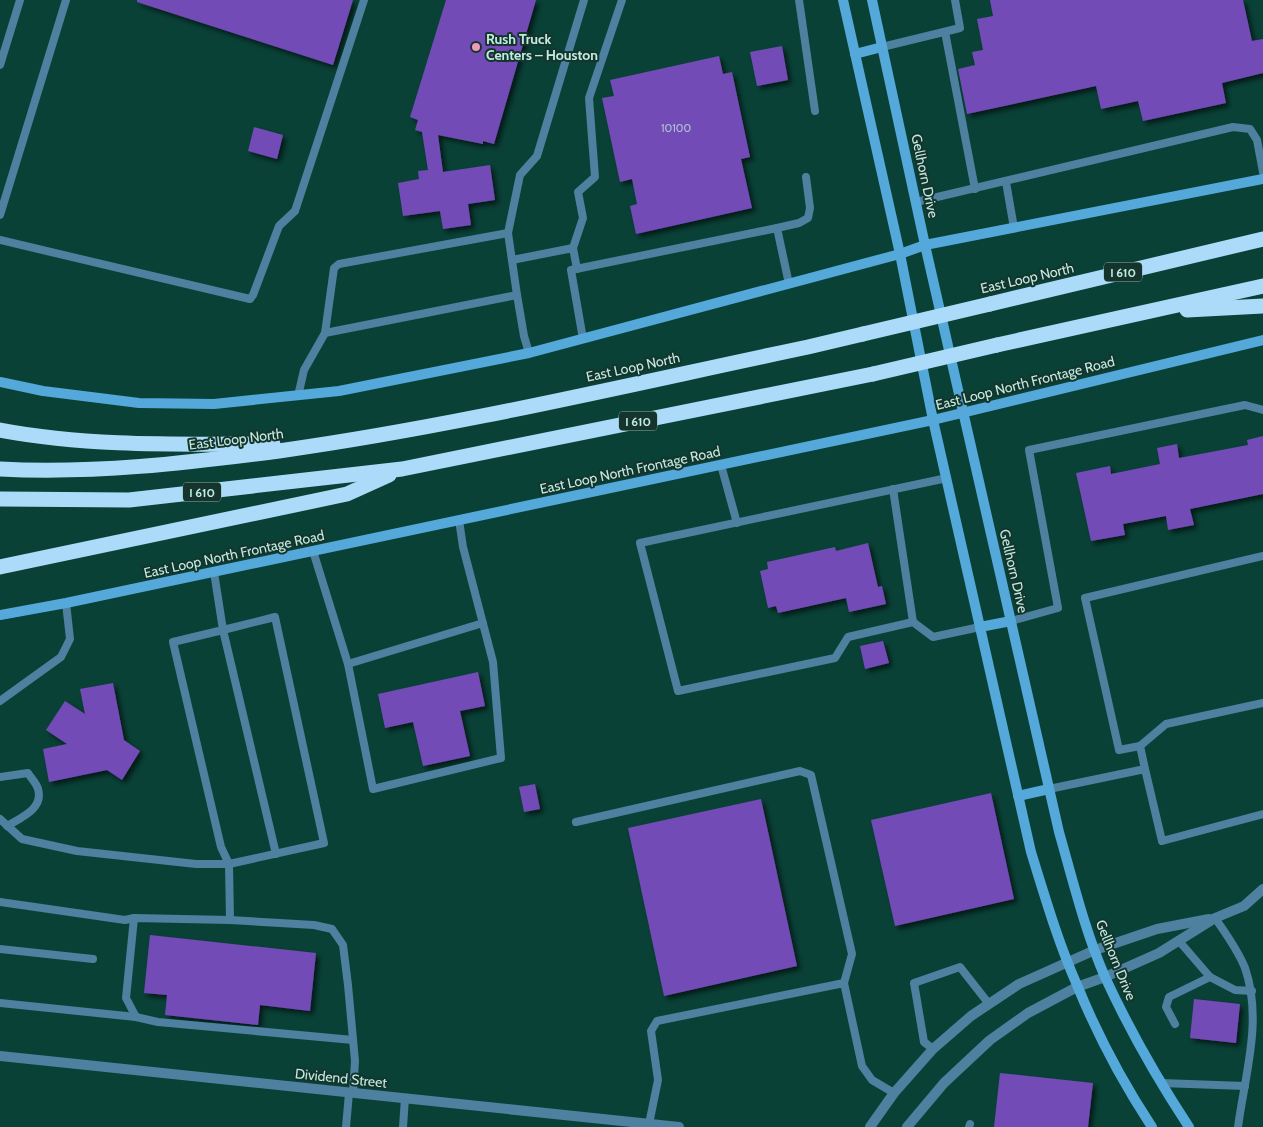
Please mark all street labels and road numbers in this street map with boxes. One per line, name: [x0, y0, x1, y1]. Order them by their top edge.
street label: Gellhorn Drive: [907, 132, 943, 220]
street label: East Loop North: [978, 258, 1076, 298]
road number: I 610: [1104, 262, 1142, 282]
street label: East Loop North: [584, 348, 682, 386]
street label: East Loop North Frontage Road: [934, 352, 1116, 414]
road number: I 610: [619, 412, 657, 431]
street label: East Loop North: [188, 424, 284, 454]
street label: East Loop North Frontage Road: [538, 442, 722, 498]
road number: I 610: [183, 482, 221, 502]
street label: East Loop North Frontage Road: [142, 526, 326, 582]
street label: Gellhorn Drive: [996, 527, 1032, 615]
street label: Gellhorn Drive: [1092, 917, 1140, 1003]
street label: Dividend Street: [294, 1064, 388, 1092]

